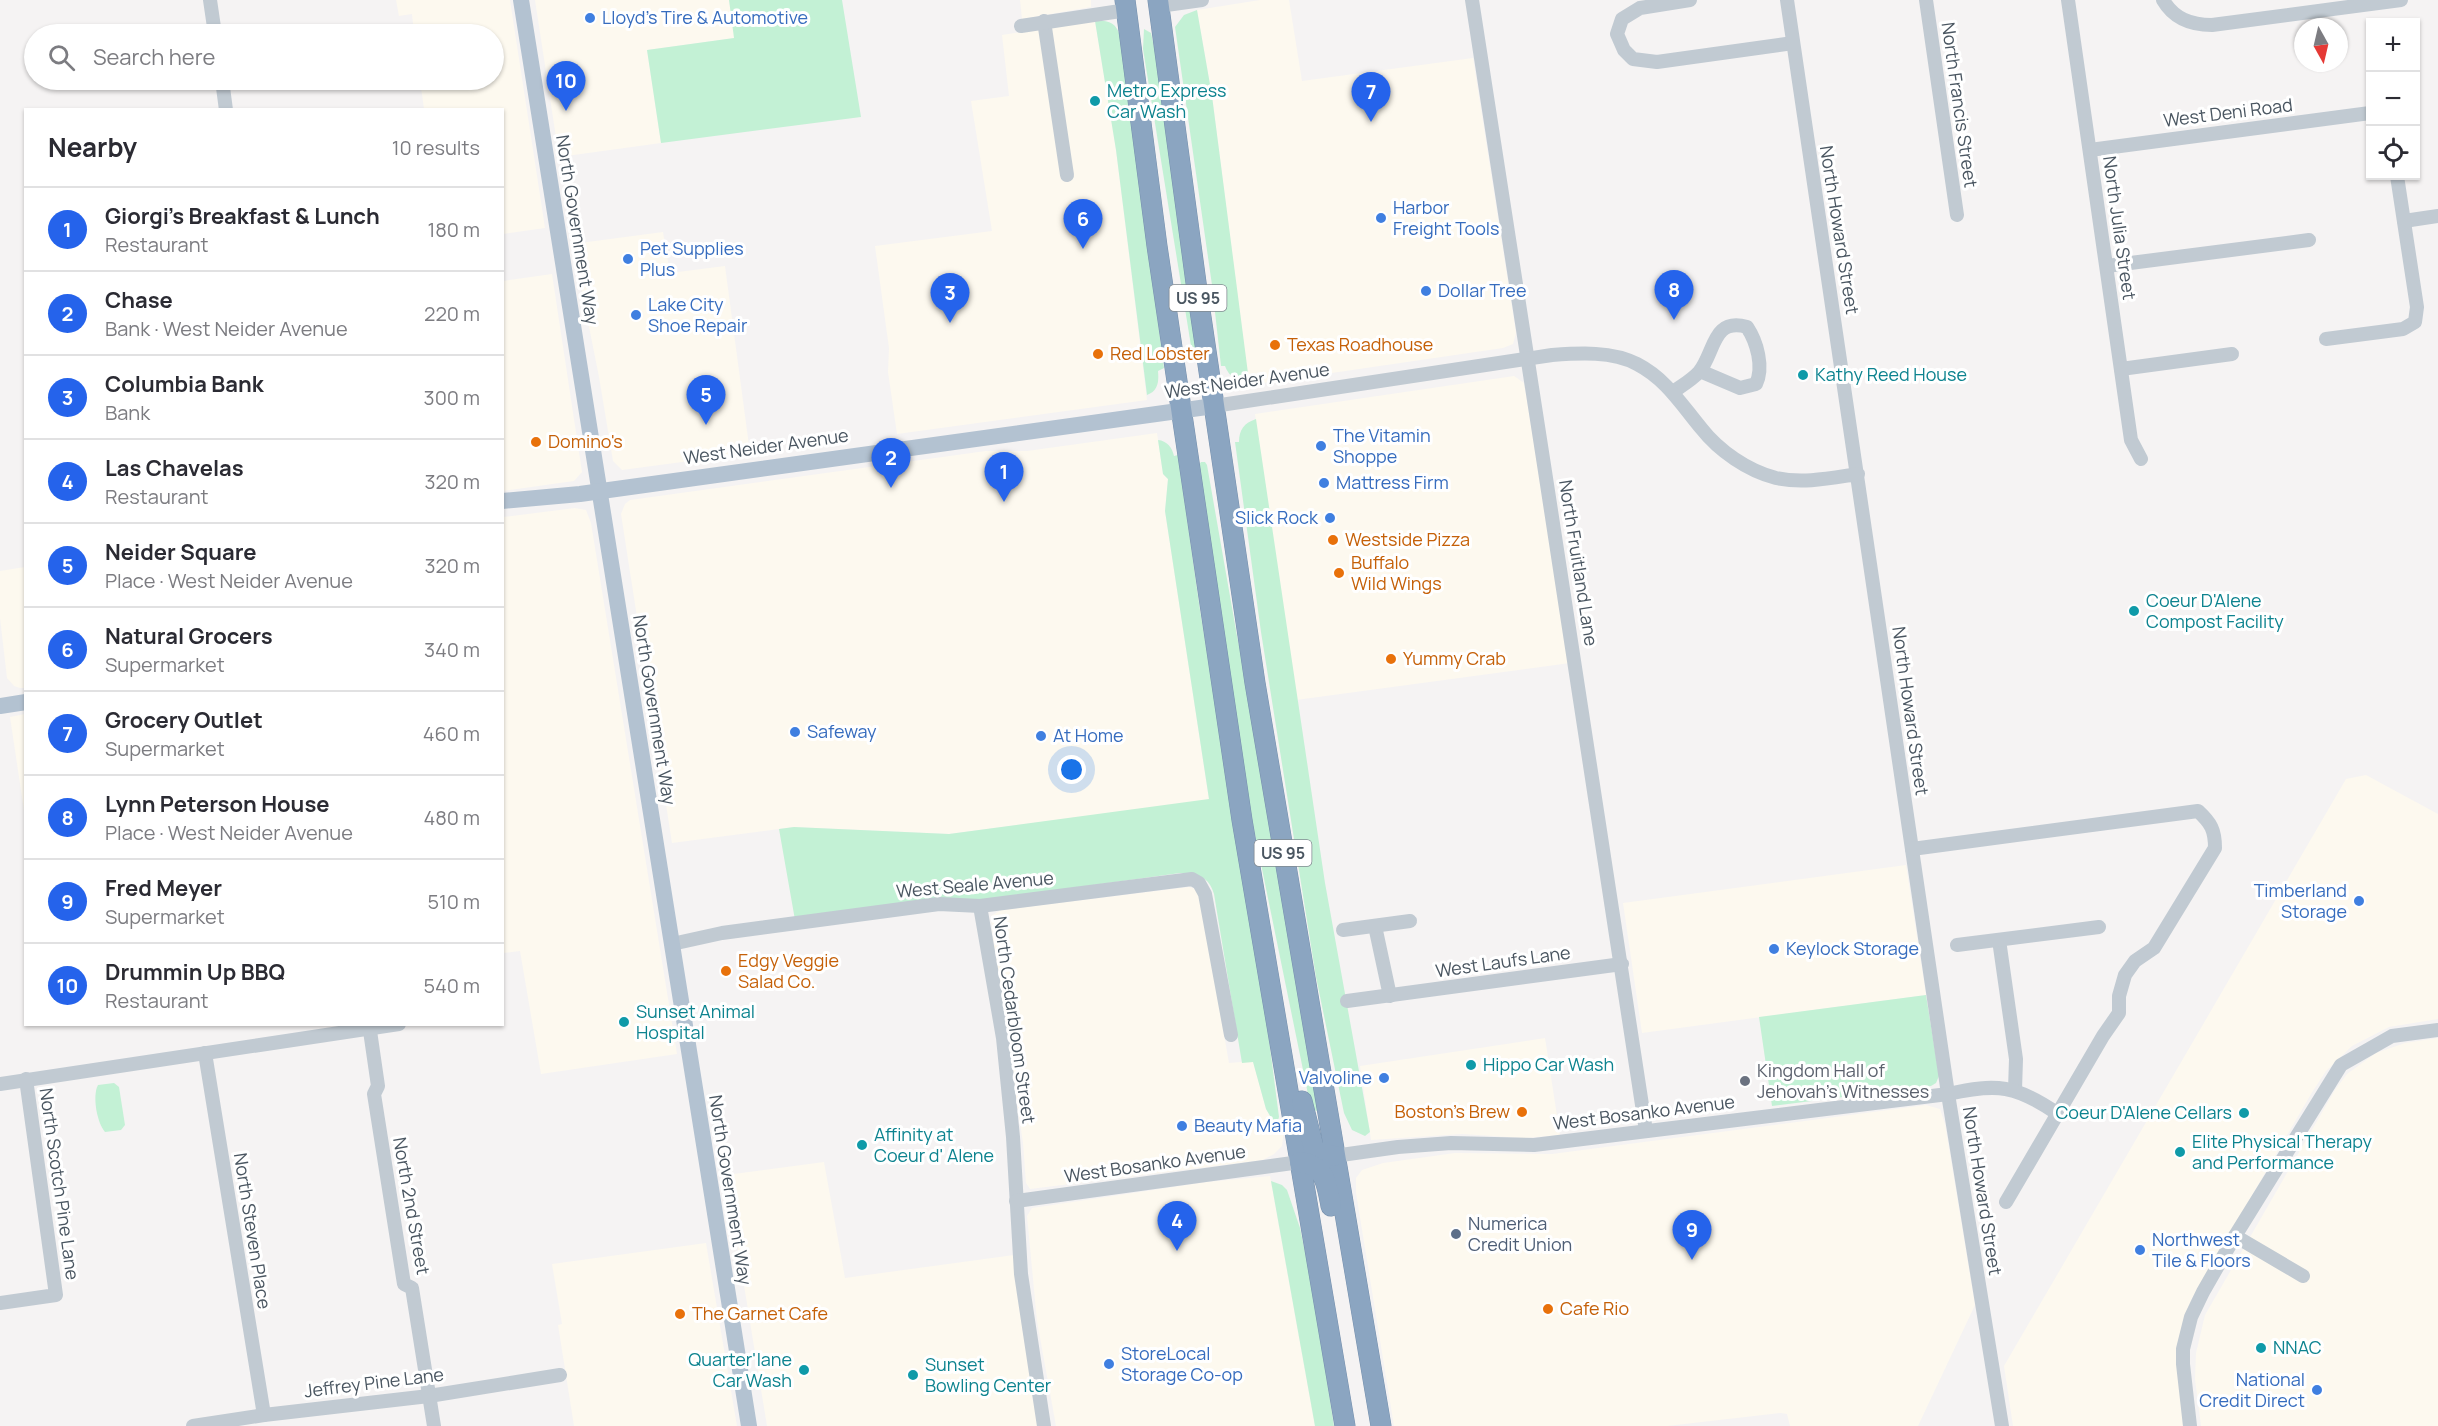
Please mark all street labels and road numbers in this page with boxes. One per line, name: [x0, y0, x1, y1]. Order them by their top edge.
street label: North Francis Street: [1937, 21, 1983, 189]
street label: West Deni Road: [2162, 92, 2294, 132]
street label: North Government Way: [551, 133, 605, 327]
street label: North Howard Street: [1815, 144, 1865, 316]
street label: North Julia Street: [2098, 154, 2142, 301]
road number: US 95: [1170, 285, 1226, 311]
street label: West Neider Avenue: [1163, 357, 1331, 403]
street label: West Neider Avenue: [682, 423, 850, 469]
street label: North Fruitland Lane: [1554, 478, 1604, 648]
street label: North Government Way: [628, 613, 682, 807]
street label: North Howard Street: [1887, 625, 1935, 797]
road number: US 95: [1254, 840, 1312, 866]
street label: West Seale Avenue: [895, 865, 1055, 903]
street label: North Cedarbloom Street: [989, 915, 1041, 1125]
street label: West Laufs Lane: [1434, 940, 1572, 982]
street label: North Scotch Pine Lane: [35, 1086, 85, 1281]
street label: West Bosanko Avenue: [1552, 1089, 1736, 1135]
street label: North Government Way: [704, 1093, 758, 1287]
street label: North Howard Street: [1958, 1105, 2008, 1277]
street label: North 2nd Street: [388, 1135, 436, 1276]
street label: West Bosanko Avenue: [1063, 1138, 1247, 1188]
street label: North Steven Place: [229, 1151, 277, 1311]
street label: Jeffrey Pine Lane: [303, 1362, 445, 1402]

